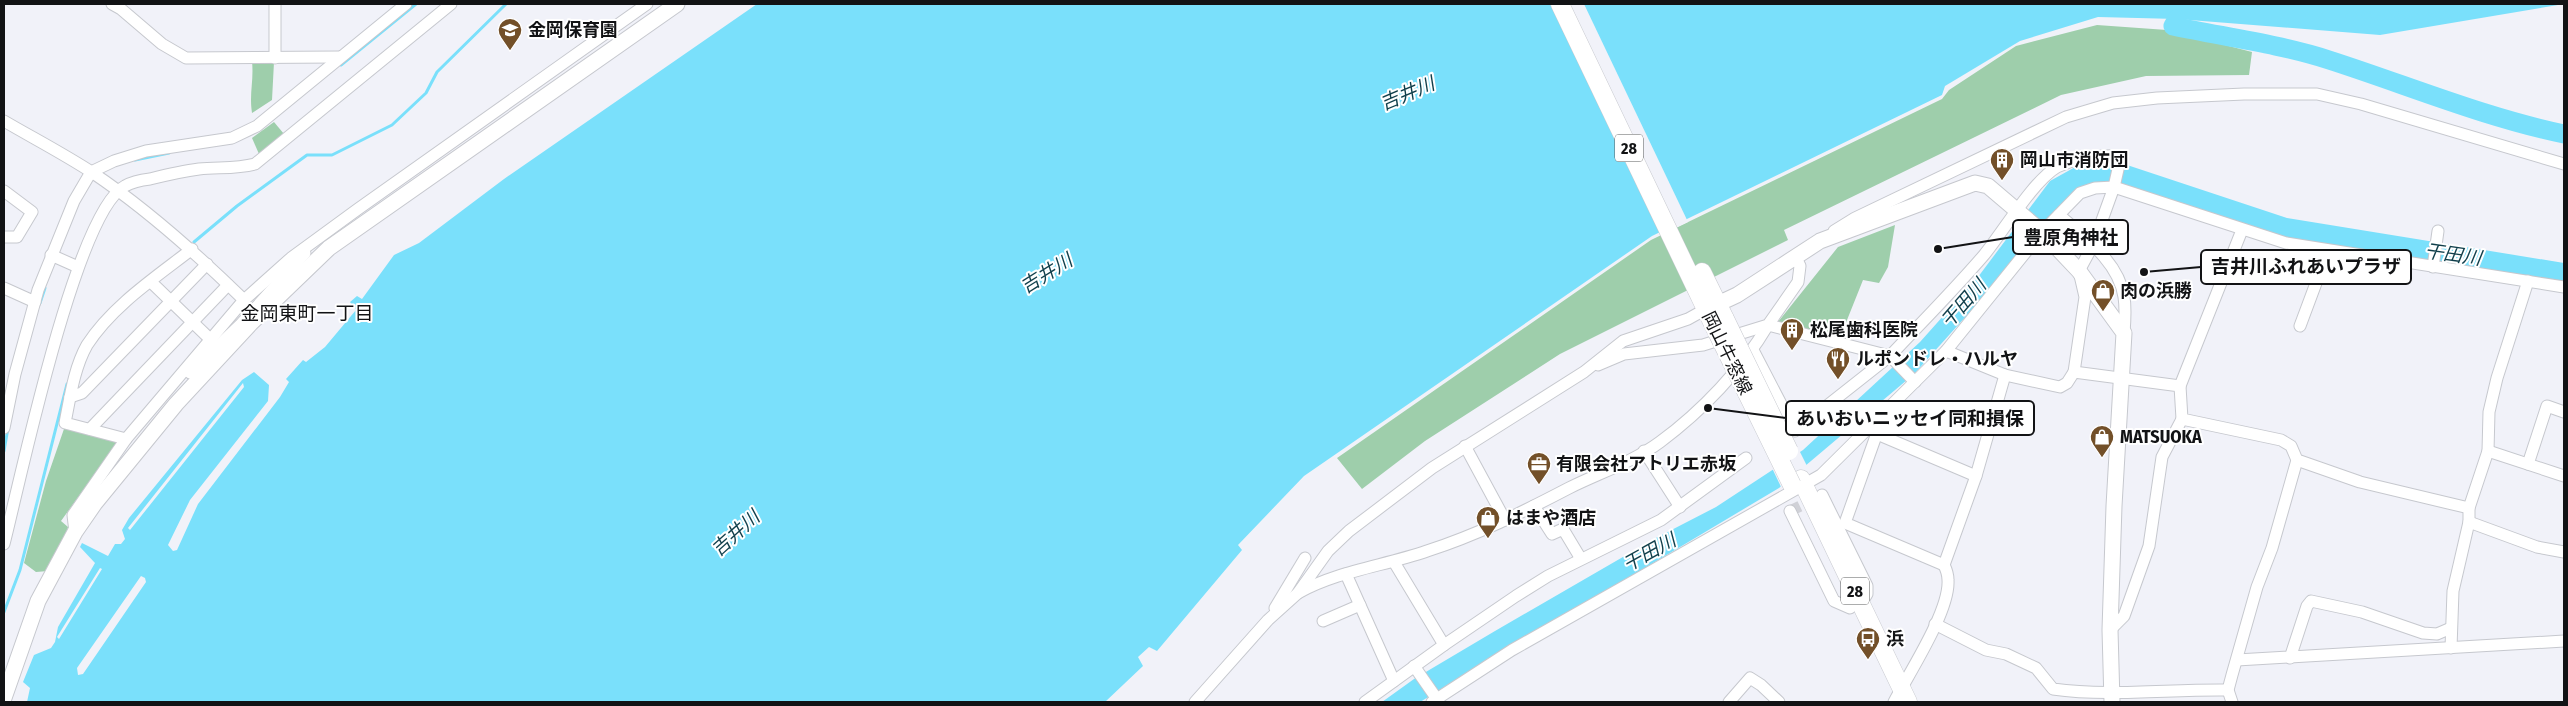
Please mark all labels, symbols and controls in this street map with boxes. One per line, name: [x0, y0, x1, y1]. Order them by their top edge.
school or university icon: 金岡保育園: [497, 17, 523, 51]
place label: 金岡保育園: [528, 19, 618, 41]
water label: 吉井川: [1376, 71, 1440, 115]
road number: 28: [1615, 134, 1643, 162]
building icon: 岡山市消防団: [1989, 147, 2015, 181]
place label: 岡山市消防団: [2020, 149, 2128, 171]
callout: 豊原角神社: [2013, 220, 2128, 254]
text: 豊原角神社: [2023, 226, 2119, 249]
water label: 干田川: [2423, 239, 2485, 270]
water label: 吉井川: [1016, 248, 1078, 298]
callout: 吉井川ふれあいプラザ: [2201, 250, 2411, 284]
text: 吉井川ふれあいプラザ: [2211, 255, 2401, 278]
water label: 干田川: [1936, 273, 1992, 332]
shop icon: 肉の浜勝: [2090, 278, 2116, 312]
place label: 肉の浜勝: [2120, 280, 2192, 302]
district label: 金岡東町一丁目: [240, 302, 374, 325]
street label: 岡山牛窓線: [1697, 308, 1757, 398]
building icon: 松尾歯科医院: [1779, 317, 1805, 351]
place label: 松尾歯科医院: [1810, 319, 1918, 341]
restaurant icon: ルポンドレ・ハルヤ: [1825, 346, 1851, 380]
place label: ルポンドレ・ハルヤ: [1856, 348, 2018, 370]
callout: あいおいニッセイ同和損保: [1786, 401, 2034, 435]
text: あいおいニッセイ同和損保: [1796, 407, 2024, 430]
shop icon: MATSUOKA: [2089, 424, 2115, 458]
place label: MATSUOKA: [2120, 426, 2202, 448]
office icon: 有限会社アトリエ赤坂: [1526, 451, 1552, 485]
place label: 有限会社アトリエ赤坂: [1556, 453, 1737, 475]
water label: 吉井川: [706, 504, 766, 561]
shop icon: はまや酒店: [1475, 505, 1501, 539]
place label: はまや酒店: [1506, 507, 1596, 529]
water label: 干田川: [1619, 528, 1681, 576]
road number: 28: [1841, 578, 1869, 604]
bus stop icon: 浜: [1855, 626, 1881, 660]
place label: 浜: [1886, 628, 1904, 650]

